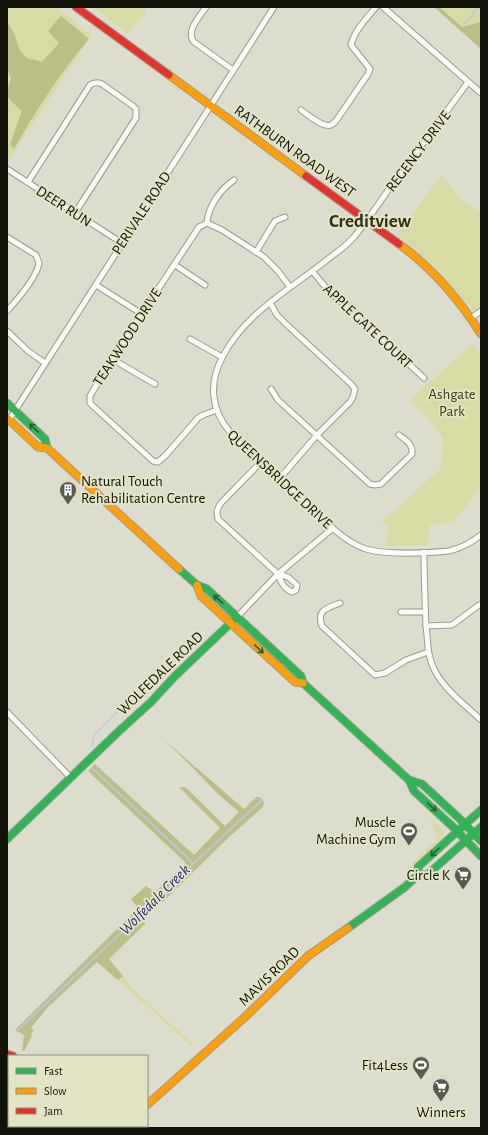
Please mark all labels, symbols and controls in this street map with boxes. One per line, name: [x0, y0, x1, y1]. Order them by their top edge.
street label: RATHBURN ROAD WEST: [231, 103, 358, 201]
street label: REGENCY DRIVE: [383, 108, 454, 195]
street label: PERIVALE ROAD: [109, 169, 174, 257]
street label: DEER RUN: [33, 183, 94, 230]
district label: Creditview: [329, 212, 412, 231]
street label: APPLE GATE COURT: [320, 281, 416, 372]
street label: TEAKWOOD DRIVE: [90, 286, 165, 389]
park label: Ashgate Park: [428, 387, 476, 419]
one-way arrow: [29, 424, 39, 433]
street label: QUEENSBRIDGE DRIVE: [224, 427, 335, 532]
place label: Natural Touch Rehabilitation Centre: [81, 474, 205, 506]
building icon: Natural Touch Rehabilitation Centre: [58, 480, 78, 505]
one-way arrow: [213, 594, 223, 604]
street label: WOLFEDALE ROAD: [115, 629, 206, 718]
one-way arrow: [254, 645, 264, 654]
one-way arrow: [427, 802, 437, 812]
place label: Muscle Machine Gym: [316, 815, 396, 847]
sports icon: Muscle Machine Gym: [399, 821, 419, 846]
one-way arrow: [430, 847, 440, 856]
water label: Wolfedale Creek: [116, 861, 193, 938]
supermarket icon: Circle K: [453, 865, 473, 890]
place label: Circle K: [407, 868, 451, 883]
street label: MAVIS ROAD: [236, 944, 303, 1009]
legend: [8, 1055, 148, 1127]
sports icon: Fit4Less: [411, 1055, 431, 1080]
place label: Fit4Less: [362, 1058, 408, 1073]
text: Fast: [44, 1065, 63, 1077]
supermarket icon: Winners: [431, 1077, 451, 1102]
text: Slow: [44, 1085, 66, 1097]
text: Jam: [44, 1105, 63, 1117]
place label: Winners: [416, 1105, 466, 1120]

